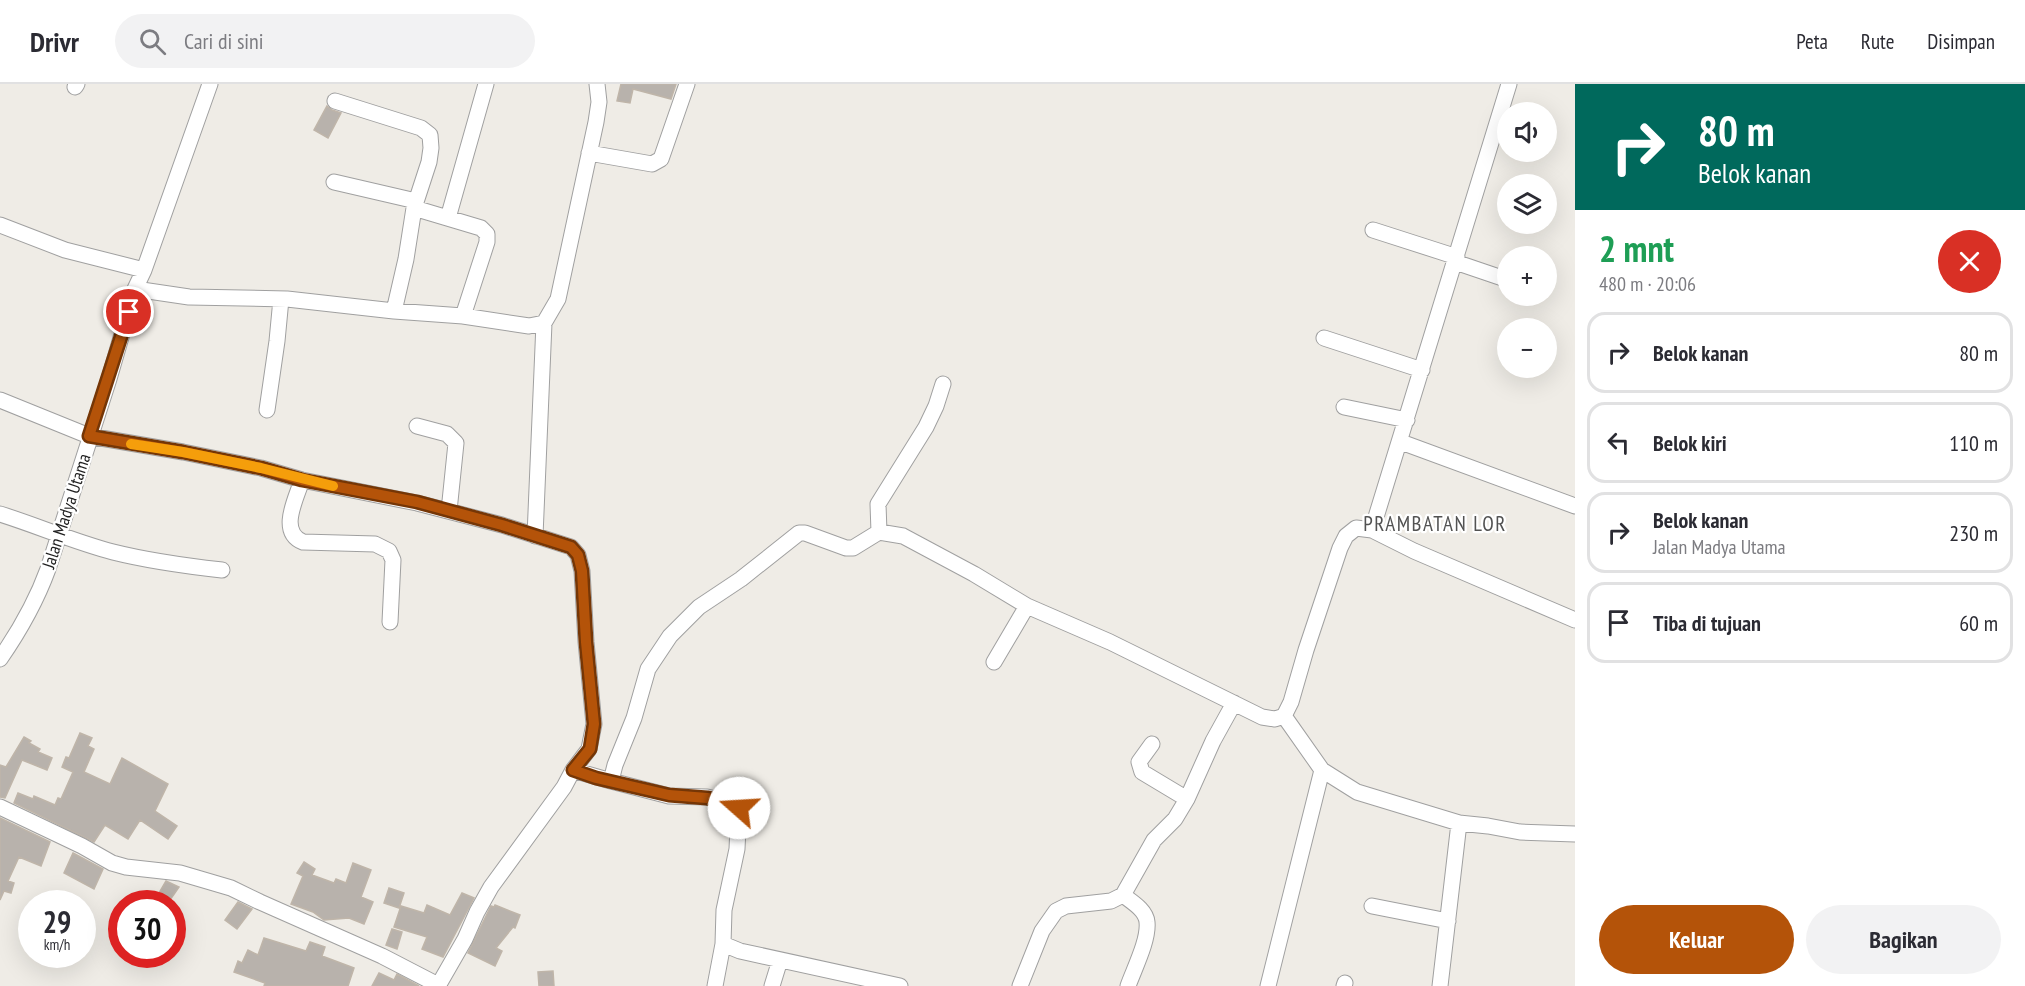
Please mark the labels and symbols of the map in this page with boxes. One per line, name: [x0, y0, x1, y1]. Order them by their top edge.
pin: [103, 286, 154, 337]
street label: Jalan Madya Utama: [36, 451, 95, 572]
district label: PRAMBATAN LOR: [1363, 510, 1507, 537]
position arrow: [707, 776, 771, 840]
speed limit sign: 30: [108, 890, 186, 968]

